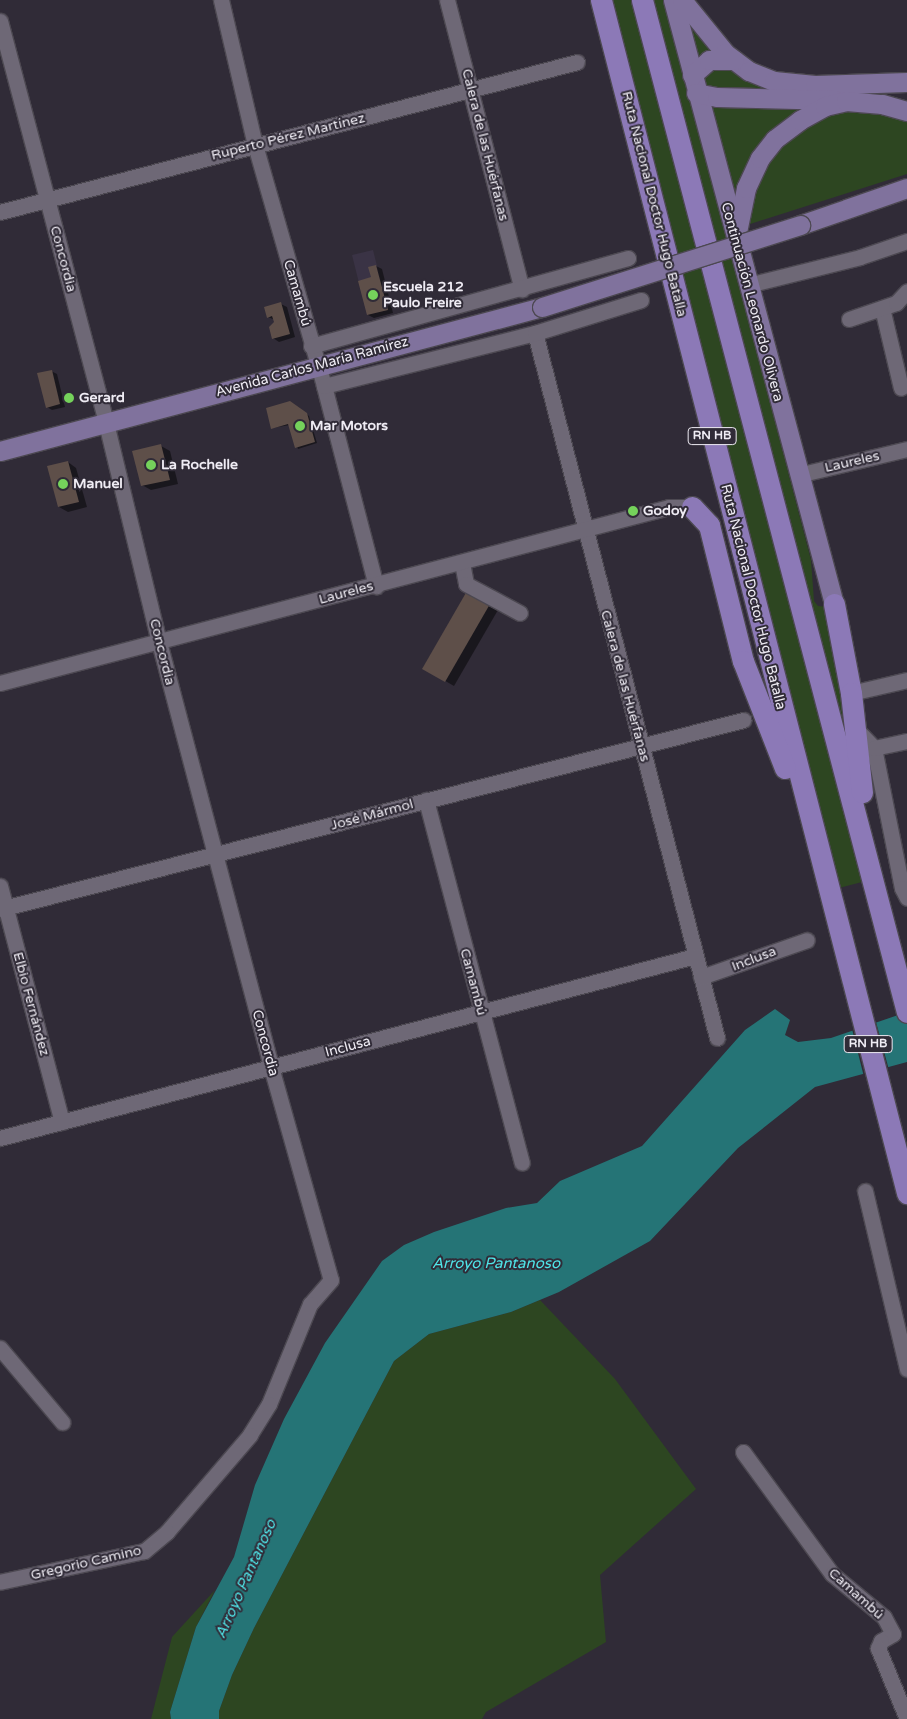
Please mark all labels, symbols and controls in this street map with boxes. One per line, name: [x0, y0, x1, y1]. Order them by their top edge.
street label: Calera de las Huérfanas: [458, 67, 512, 223]
street label: Ruta Nacional Doctor Hugo Batalla: [618, 90, 690, 318]
street label: Ruperto Pérez Martínez: [209, 110, 367, 164]
street label: Continuación Leonardo Olivera: [717, 201, 787, 403]
street label: Concordia: [46, 224, 80, 294]
street label: Camambú: [279, 258, 315, 328]
place label: Escuela 212 Paulo Freire: [383, 279, 464, 312]
marker: Escuela 212 Paulo Freire: [367, 289, 379, 301]
street label: Avenida Carlos María Ramírez: [214, 333, 410, 401]
place label: Gerard: [79, 390, 125, 406]
marker: Gerard: [63, 392, 75, 404]
place label: Mar Motors: [310, 418, 388, 434]
marker: Mar Motors: [294, 420, 306, 432]
road number: RN HB: [687, 426, 737, 446]
street label: Laureles: [823, 448, 881, 476]
place label: La Rochelle: [161, 457, 238, 473]
marker: La Rochelle: [145, 459, 157, 471]
place label: Manuel: [73, 476, 123, 492]
marker: Manuel: [57, 478, 69, 490]
street label: Ruta Nacional Doctor Hugo Batalla: [717, 483, 789, 711]
place label: Godoy: [643, 503, 687, 519]
marker: Godoy: [627, 505, 639, 517]
street label: Laureles: [317, 578, 375, 608]
street label: Calera de las Huérfanas: [597, 608, 653, 764]
street label: Concordia: [146, 617, 178, 687]
street label: José Mármol: [329, 796, 415, 834]
street label: Inclusa: [729, 943, 779, 975]
street label: Camambú: [456, 947, 490, 1017]
street label: Elbio Fernández: [9, 950, 53, 1058]
street label: Concordia: [248, 1008, 282, 1078]
street label: Inclusa: [323, 1033, 373, 1061]
road number: RN HB: [843, 1034, 893, 1054]
water label: Arroyo Pantanoso: [432, 1255, 560, 1273]
water label: Arroyo Pantanoso: [212, 1517, 280, 1641]
street label: Gregorio Camino: [29, 1542, 143, 1584]
street label: Camambú: [825, 1565, 887, 1623]

